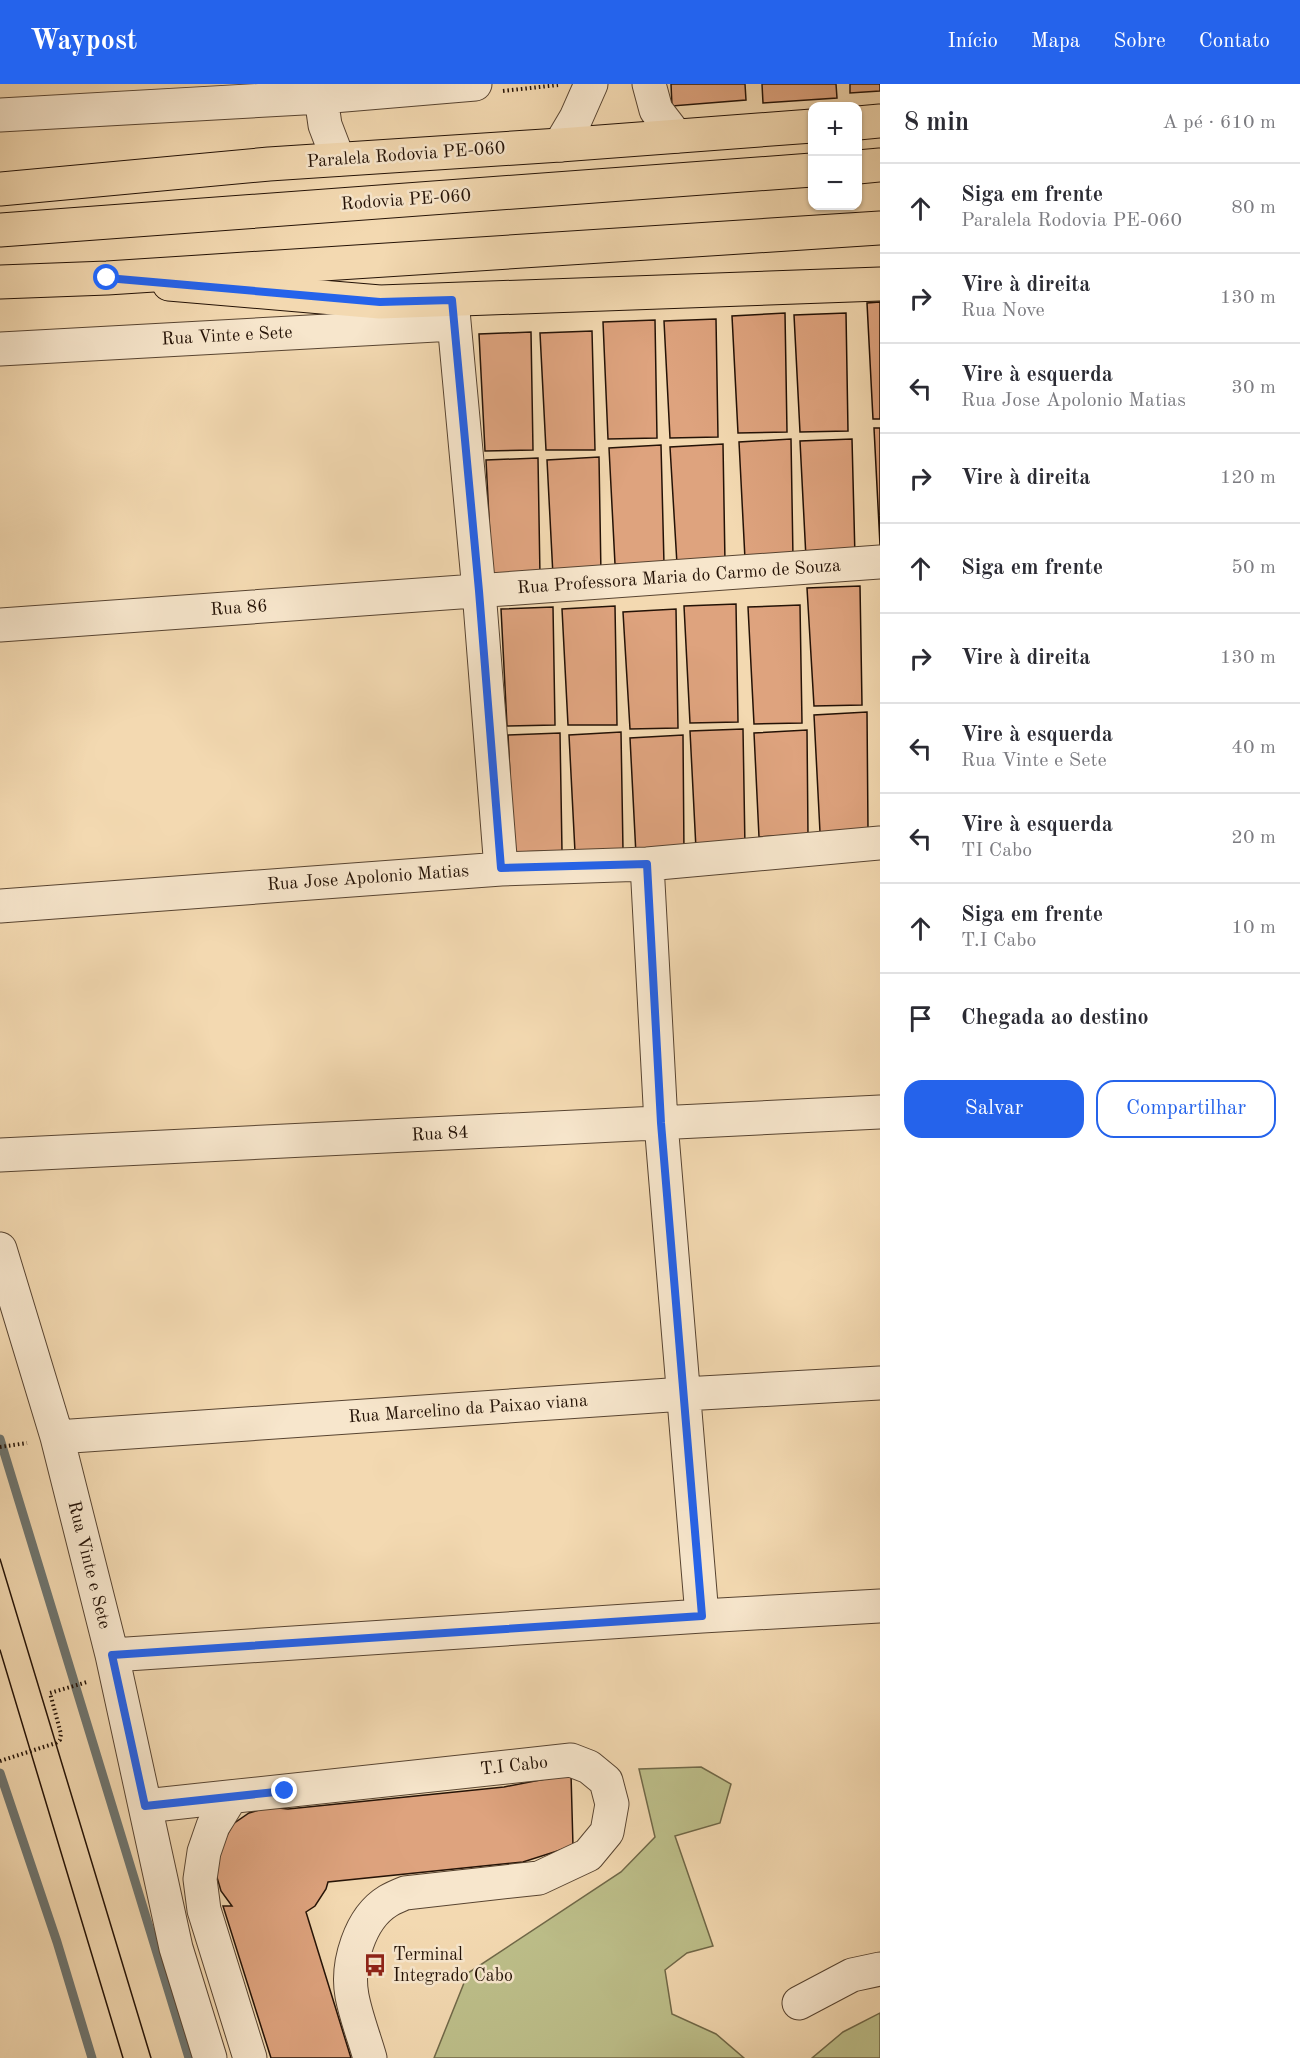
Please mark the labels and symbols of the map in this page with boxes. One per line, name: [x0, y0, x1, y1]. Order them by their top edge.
street label: Paralela Rodovia PE-060: [306, 139, 506, 171]
street label: Rodovia PE-060: [340, 186, 472, 214]
route start: [93, 264, 119, 290]
street label: Rua Vinte e Sete: [161, 324, 293, 348]
street label: Rua Professora Maria do Carmo de Souza: [517, 557, 842, 597]
street label: Rua 86: [210, 597, 268, 619]
street label: Rua Jose Apolonio Matias: [266, 862, 470, 894]
street label: Rua 84: [411, 1124, 469, 1144]
street label: Rua Marcelino da Paixao viana: [348, 1392, 588, 1426]
street label: Rua Vinte e Sete: [64, 1499, 114, 1631]
street label: T.I Cabo: [479, 1753, 549, 1779]
route end: [271, 1777, 297, 1803]
place label: Terminal Integrado Cabo: [393, 1946, 513, 1985]
bus stop icon: Terminal Integrado Cabo: [362, 1952, 388, 1978]

